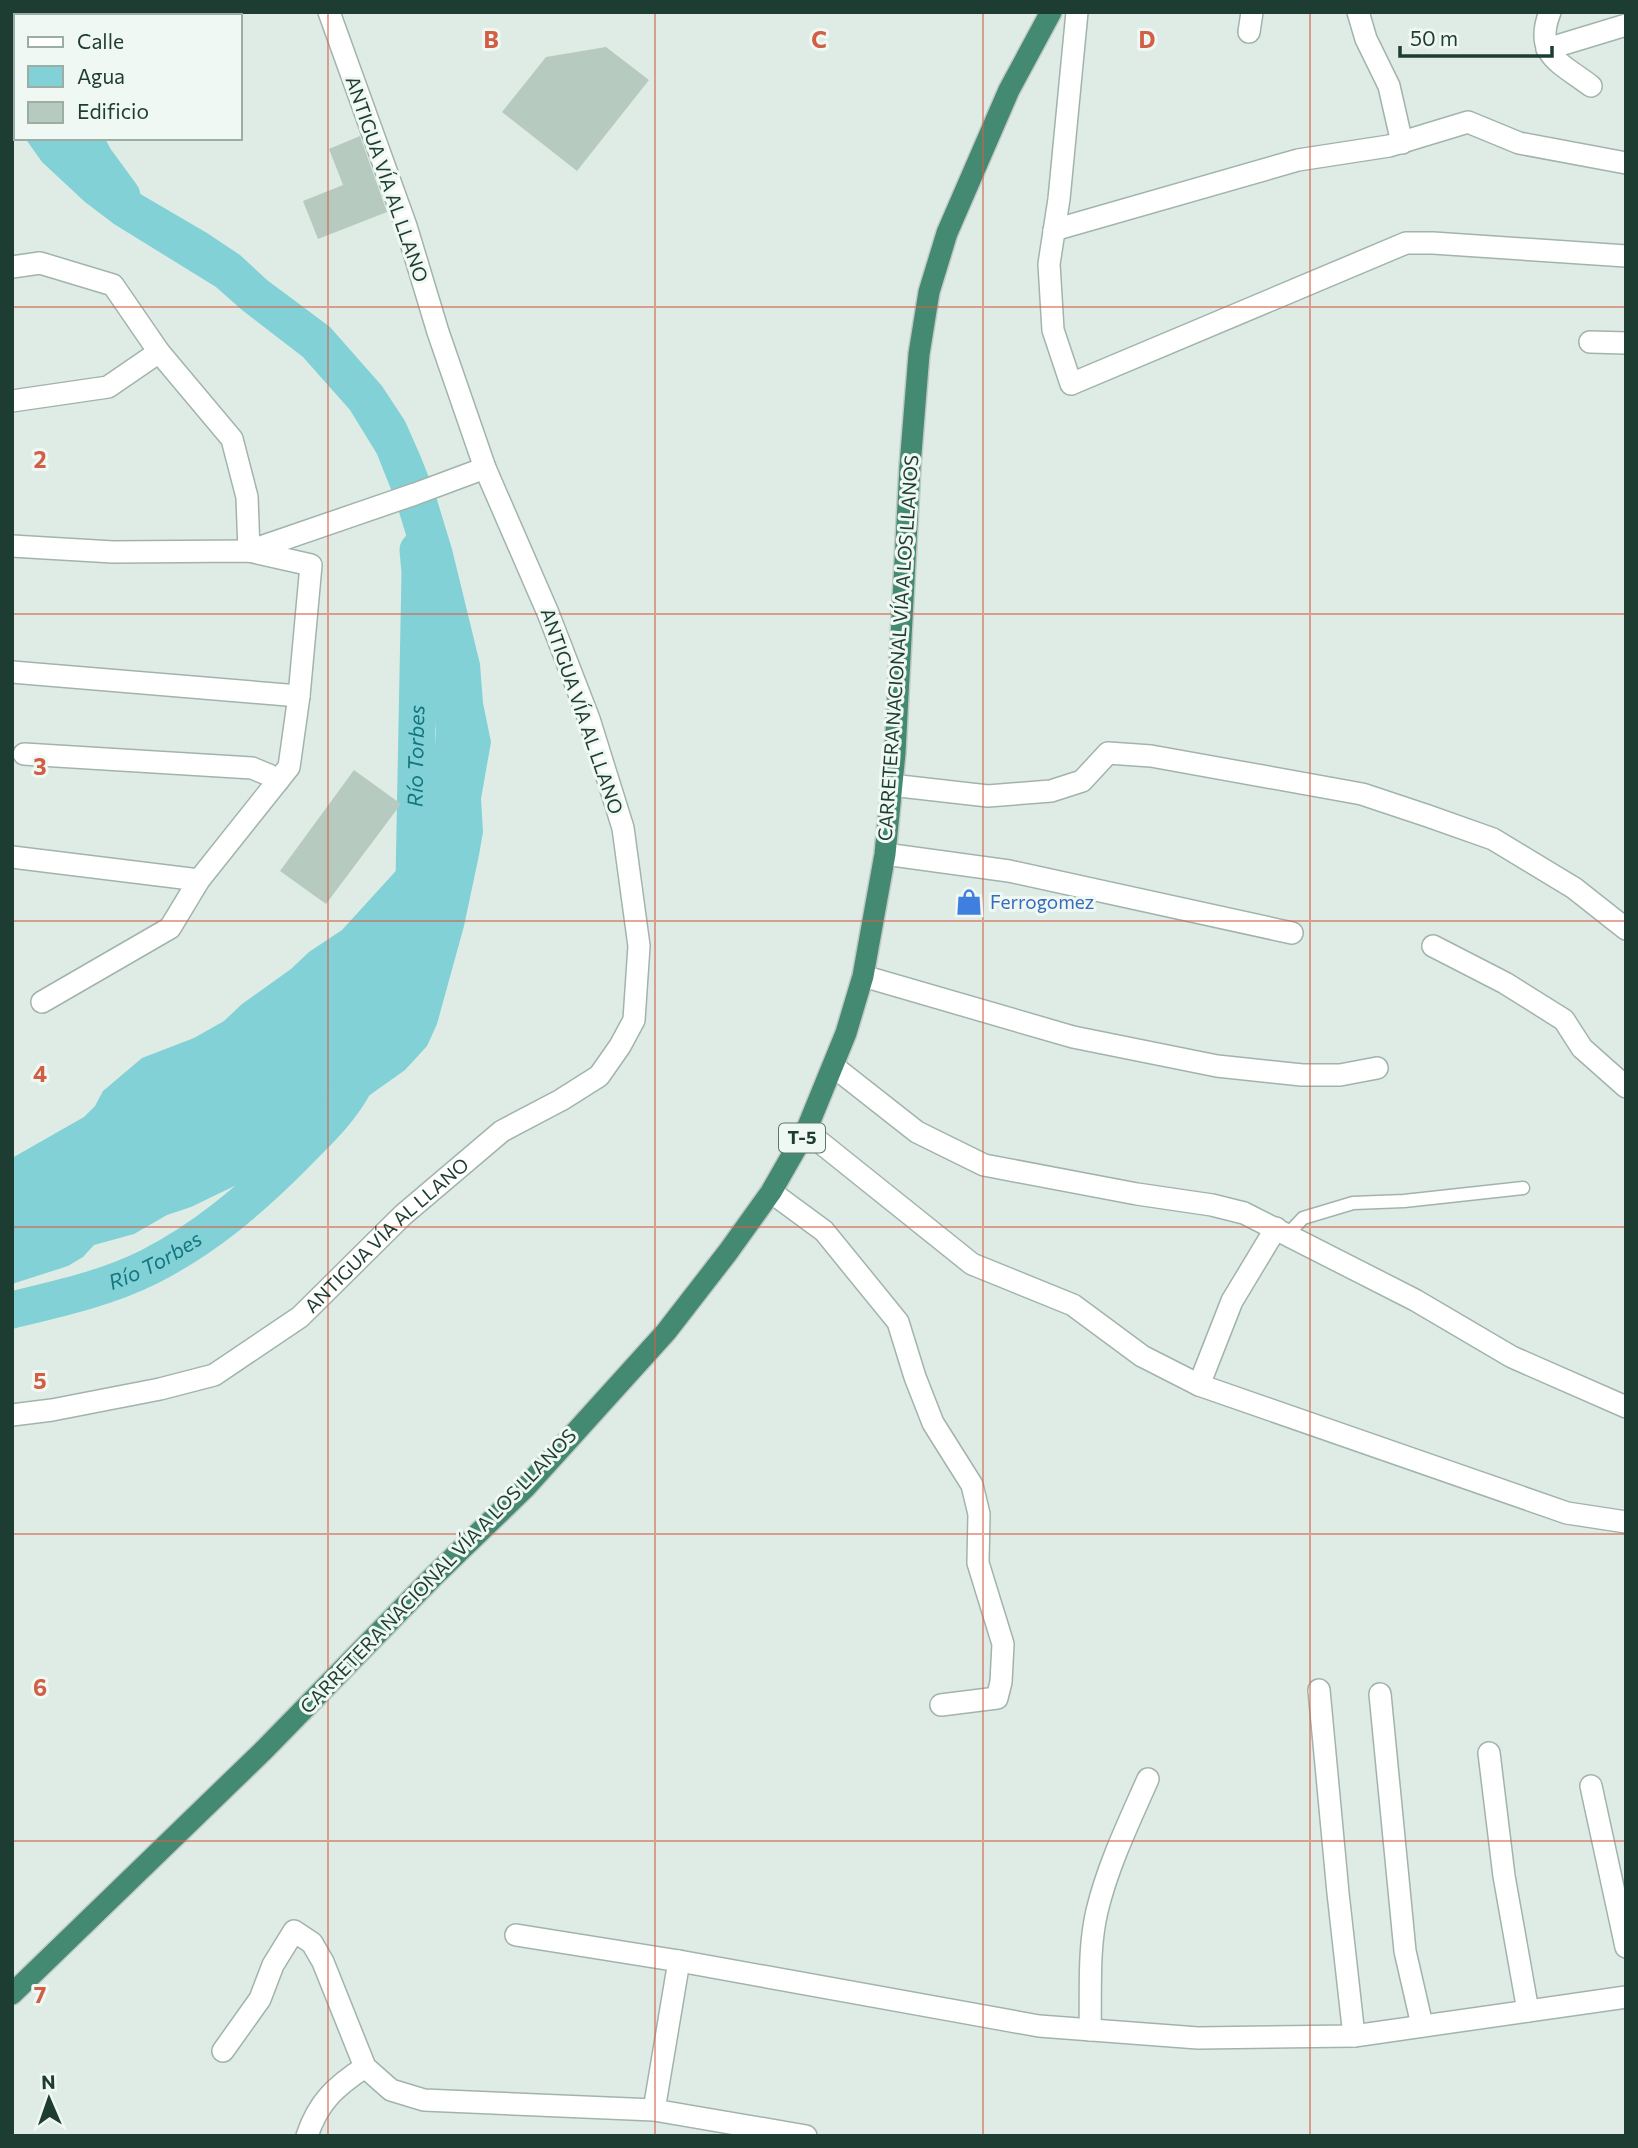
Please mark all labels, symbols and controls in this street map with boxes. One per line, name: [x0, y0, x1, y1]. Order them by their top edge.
legend: [14, 14, 242, 140]
scale bar: [1400, 14, 1552, 58]
text: B: [483, 25, 499, 53]
text: C: [811, 25, 827, 53]
text: D: [1139, 25, 1156, 53]
text: 50 m: [1410, 25, 1458, 50]
text: Calle: [77, 28, 124, 53]
text: Agua: [77, 63, 125, 88]
street label: ANTIGUA VÍA AL LLANO: [341, 73, 434, 285]
text: Edificio: [77, 98, 149, 123]
text: 2: [33, 445, 47, 473]
street label: CARRETERA NACIONAL VÍA A LOS LLANOS: [873, 454, 922, 842]
street label: ANTIGUA VÍA AL LLANO: [536, 605, 629, 817]
water label: Río Torbes: [401, 705, 428, 807]
text: 3: [33, 752, 47, 780]
shop icon: Ferrogomez: [954, 887, 984, 917]
place label: Ferrogomez: [990, 890, 1094, 913]
text: 4: [33, 1059, 47, 1087]
road number: T-5: [779, 1124, 825, 1153]
street label: ANTIGUA VÍA AL LLANO: [299, 1153, 473, 1317]
water label: Río Torbes: [105, 1225, 206, 1294]
text: 5: [33, 1366, 47, 1394]
street label: CARRETERA NACIONAL VÍA A LOS LLANOS: [295, 1423, 580, 1718]
text: 6: [33, 1673, 47, 1701]
text: 7: [34, 1980, 46, 2008]
north arrow: [14, 2064, 84, 2134]
text: N: [41, 2070, 56, 2093]

